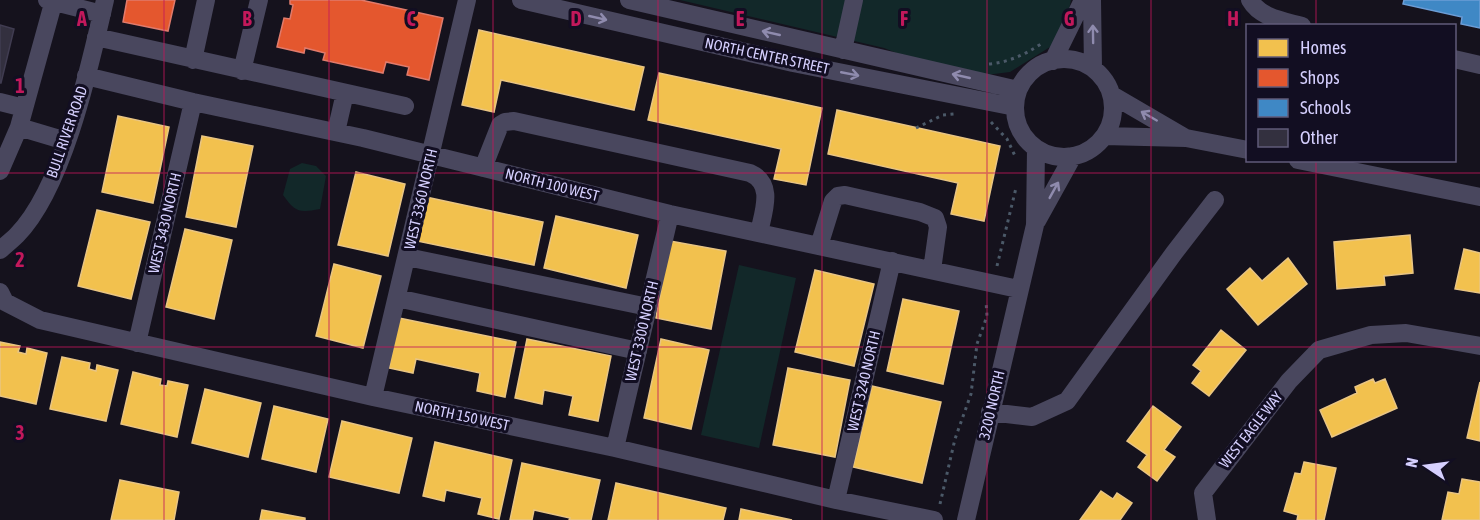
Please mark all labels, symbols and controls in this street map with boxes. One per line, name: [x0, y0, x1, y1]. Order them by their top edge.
text: A: [76, 7, 87, 30]
text: B: [242, 7, 252, 30]
text: C: [407, 7, 416, 30]
text: D: [570, 7, 582, 30]
text: E: [736, 7, 745, 30]
text: F: [900, 7, 908, 30]
text: G: [1064, 7, 1075, 30]
text: H: [1227, 7, 1239, 30]
one-way arrow: [588, 13, 608, 24]
one-way arrow: [1087, 24, 1098, 44]
legend: [1246, 24, 1456, 162]
one-way arrow: [761, 26, 780, 38]
street label: NORTH CENTER STREET: [703, 34, 831, 77]
text: Homes: [1300, 37, 1346, 58]
text: Shops: [1300, 67, 1340, 88]
one-way arrow: [840, 69, 859, 81]
one-way arrow: [952, 70, 971, 82]
text: 1: [15, 74, 25, 97]
street label: BULL RIVER ROAD: [43, 84, 90, 180]
text: Schools: [1300, 97, 1351, 118]
one-way arrow: [1141, 110, 1158, 122]
text: Other: [1300, 127, 1339, 148]
street label: WEST 3360 NORTH: [401, 147, 440, 251]
street label: NORTH 100 WEST: [504, 165, 601, 204]
street label: WEST 3430 NORTH: [145, 171, 184, 275]
one-way arrow: [1049, 182, 1060, 200]
text: 2: [15, 248, 25, 271]
street label: WEST 3300 NORTH: [622, 279, 661, 383]
street label: WEST 3240 NORTH: [844, 329, 883, 433]
street label: 3200 NORTH: [975, 369, 1008, 441]
street label: WEST EAGLE WAY: [1216, 388, 1286, 471]
street label: NORTH 150 WEST: [413, 397, 511, 434]
text: 3: [15, 421, 25, 444]
north arrow: [1396, 436, 1456, 496]
text: N: [1402, 456, 1421, 469]

